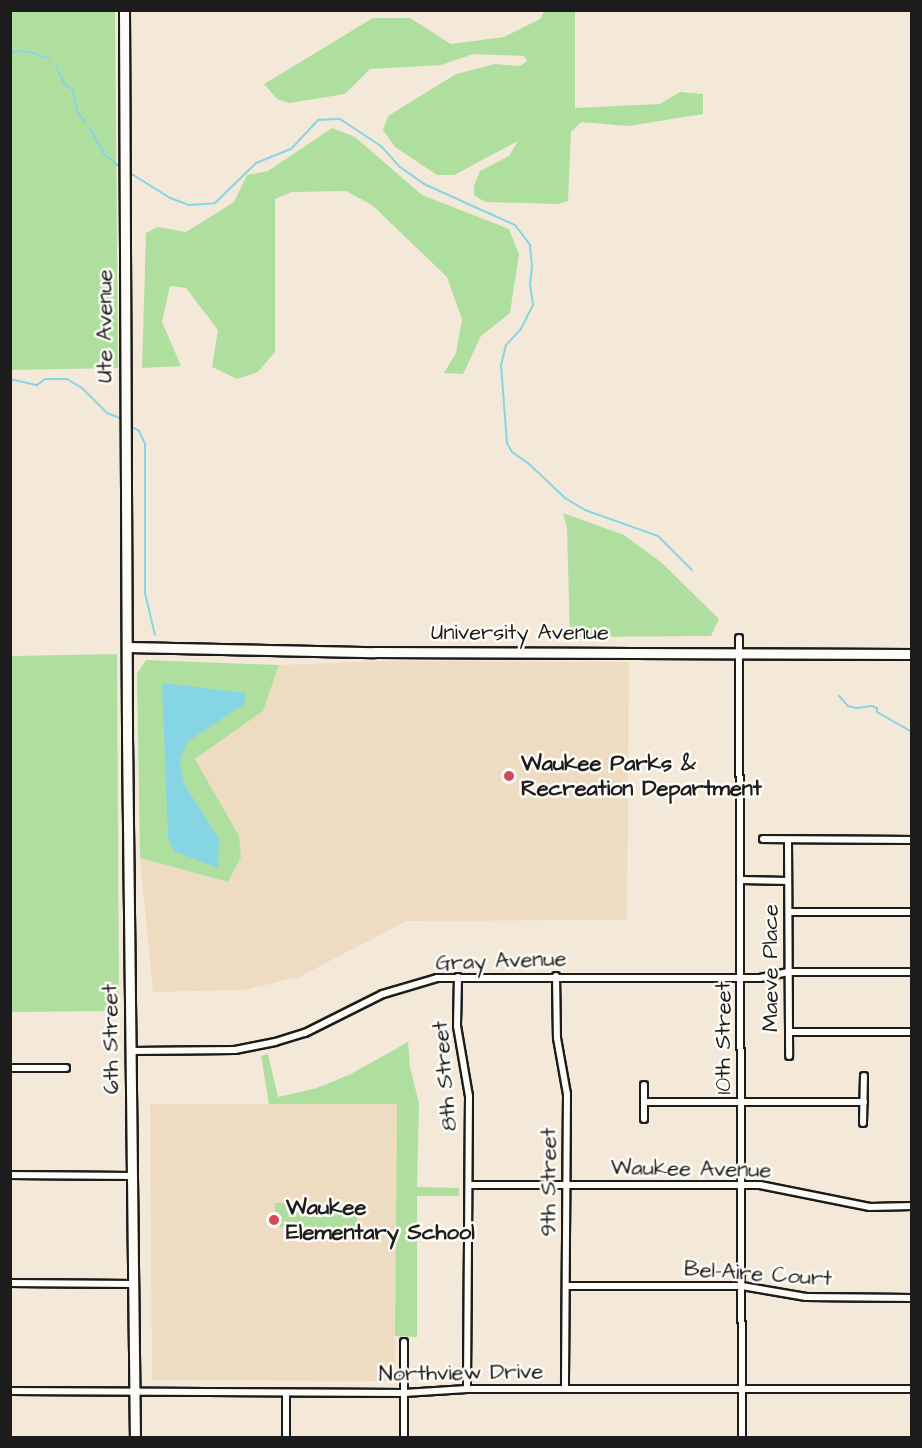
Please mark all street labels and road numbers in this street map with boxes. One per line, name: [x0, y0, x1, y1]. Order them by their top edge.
street label: Ute Avenue: [92, 269, 118, 383]
street label: University Avenue: [431, 620, 609, 646]
street label: Maeve Place: [758, 904, 784, 1032]
street label: Gray Avenue: [435, 946, 567, 976]
street label: 10th Street: [711, 981, 737, 1095]
street label: 6th Street: [97, 984, 125, 1094]
street label: 8th Street: [427, 1020, 463, 1132]
street label: 9th Street: [536, 1128, 562, 1236]
street label: Waukee Avenue: [610, 1154, 772, 1184]
street label: Bel-Aire Court: [683, 1256, 833, 1292]
street label: Northview Drive: [379, 1358, 543, 1388]

